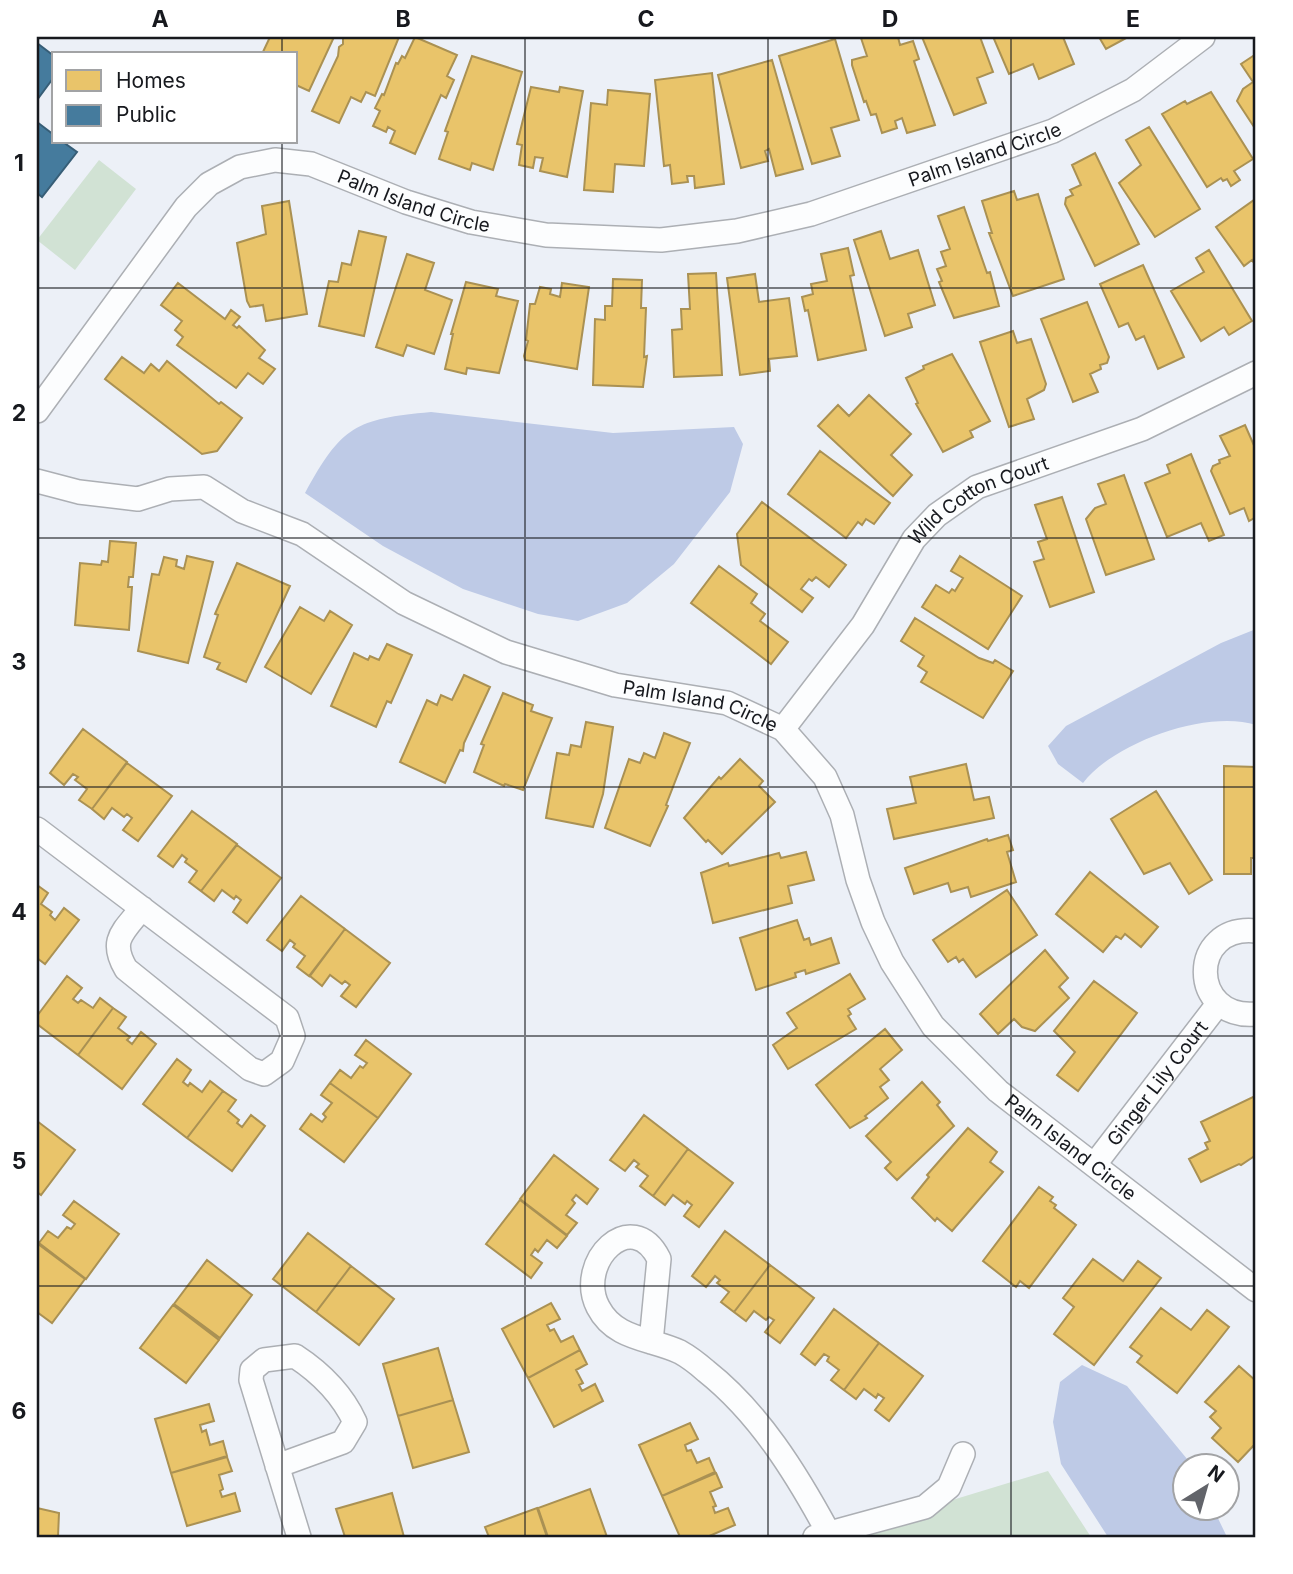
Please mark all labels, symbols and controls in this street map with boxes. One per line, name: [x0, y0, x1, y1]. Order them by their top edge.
text: A: [151, 5, 169, 33]
text: B: [395, 5, 411, 33]
text: C: [637, 5, 655, 33]
text: D: [882, 5, 898, 33]
text: E: [1126, 5, 1140, 33]
legend: [52, 52, 298, 144]
text: Homes: [116, 68, 186, 93]
text: Public: [116, 102, 177, 127]
street label: Palm Island Circle: [905, 118, 1065, 192]
text: 1: [14, 149, 24, 177]
street label: Palm Island Circle: [334, 165, 492, 237]
text: 2: [12, 399, 26, 427]
street label: Wild Cotton Court: [904, 452, 1052, 550]
text: 3: [12, 648, 26, 676]
street label: Palm Island Circle: [621, 675, 781, 737]
text: 4: [11, 898, 27, 926]
street label: Ginger Lily Court: [1102, 1016, 1213, 1151]
street label: Palm Island Circle: [1000, 1090, 1141, 1205]
text: 5: [12, 1147, 26, 1175]
text: 6: [12, 1397, 26, 1425]
north arrow: [1170, 1452, 1240, 1522]
text: N: [1203, 1460, 1229, 1487]

